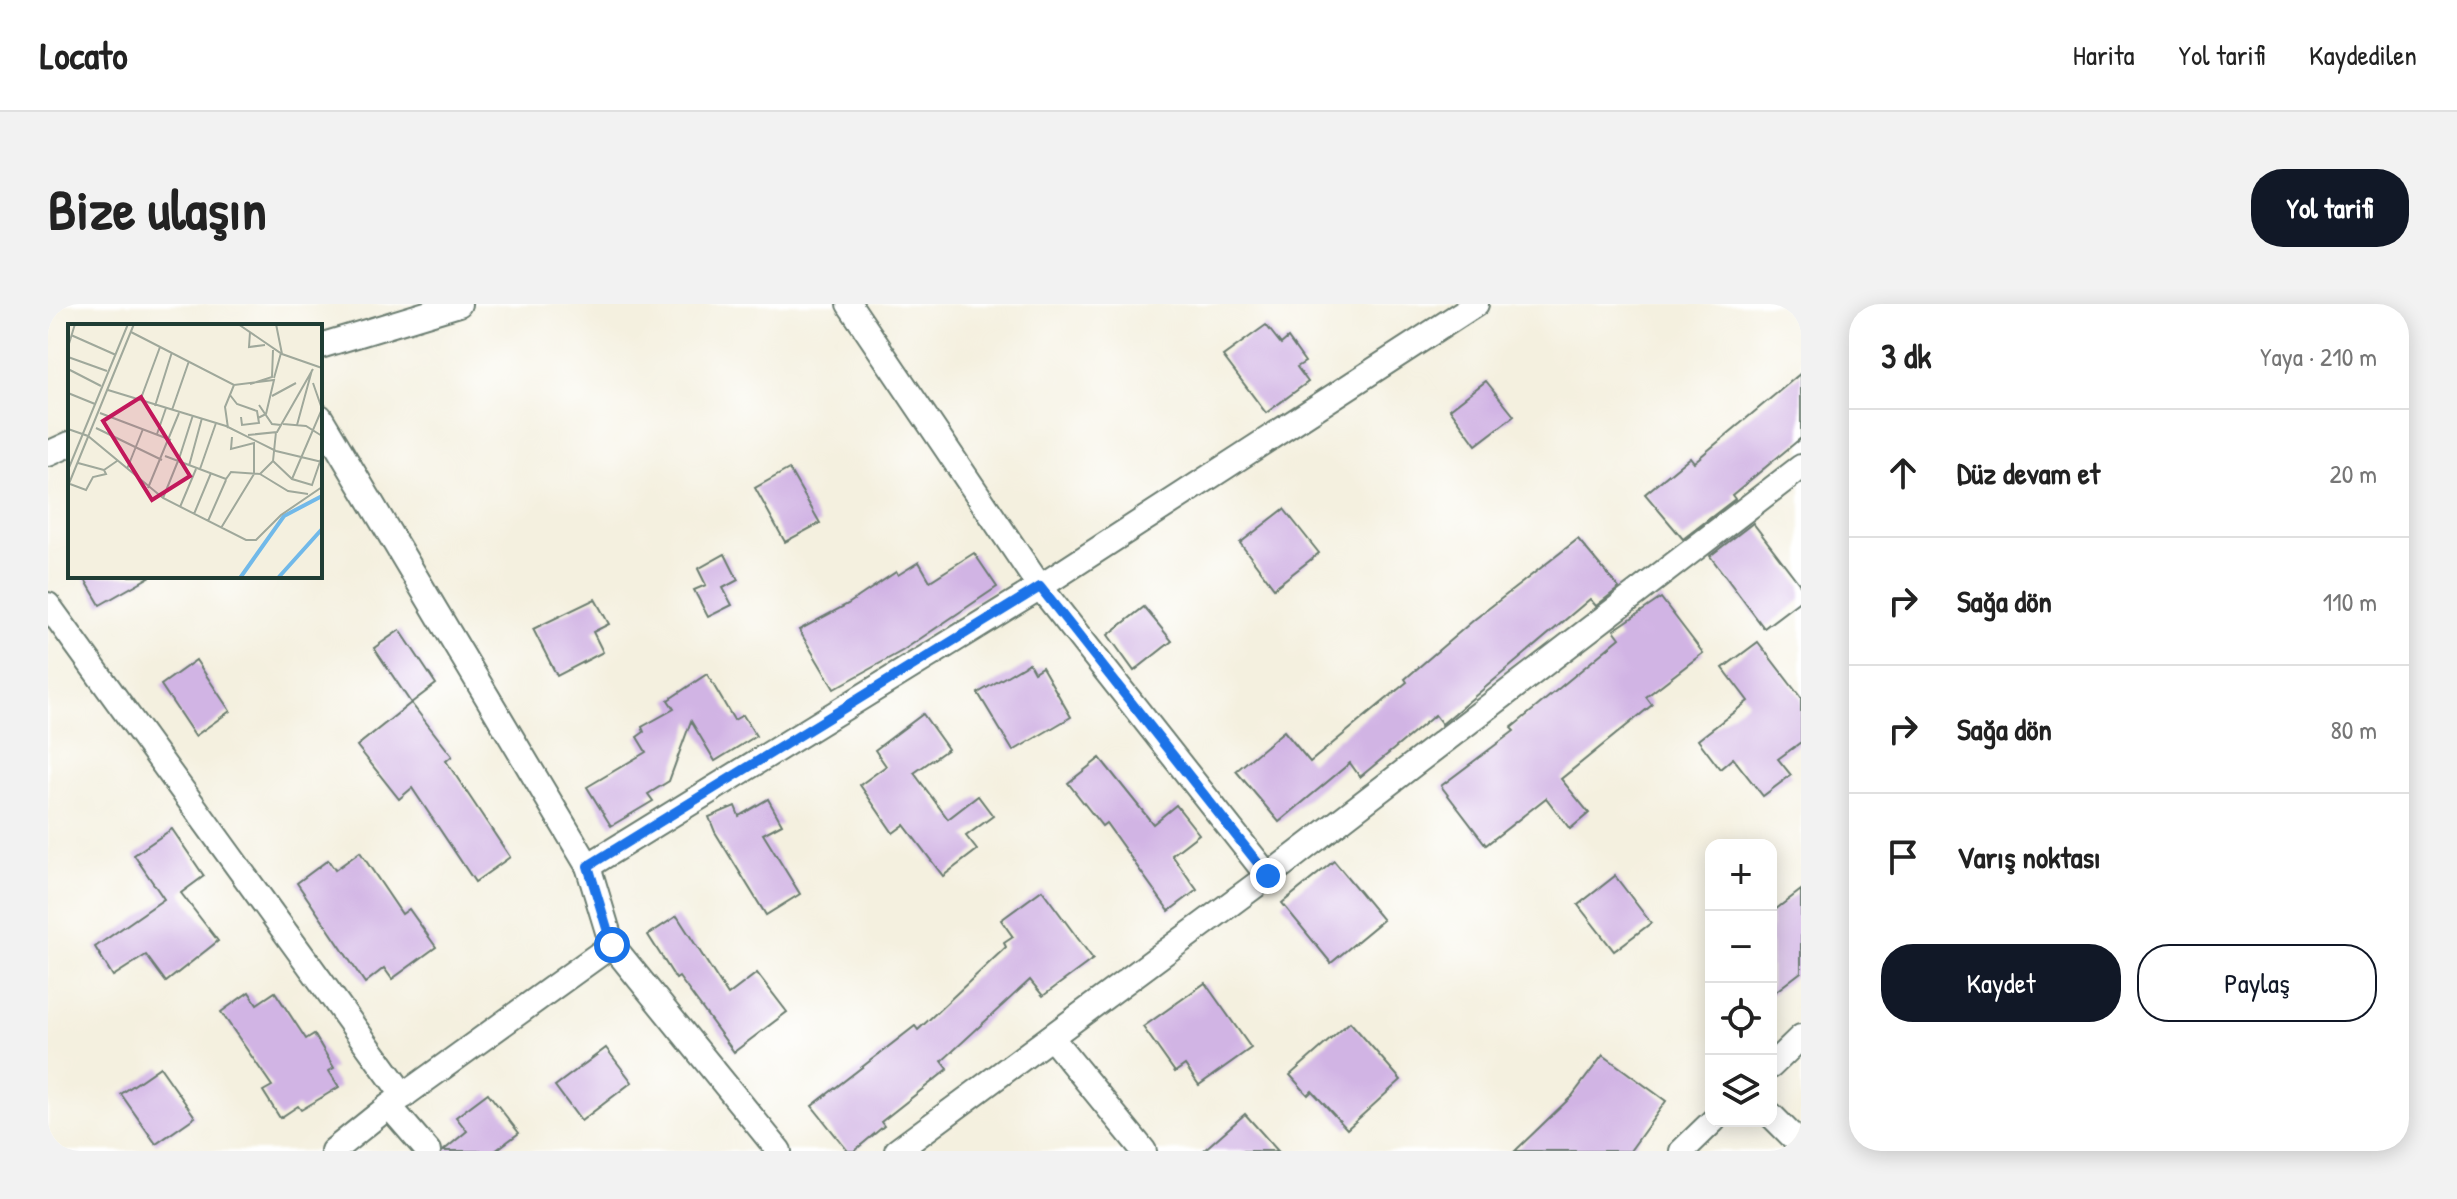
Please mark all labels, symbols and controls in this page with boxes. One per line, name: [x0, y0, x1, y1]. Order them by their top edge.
text: Locato: [40, 29, 127, 81]
text: Harita: [2073, 36, 2135, 74]
text: Yol tarifi: [2179, 36, 2265, 74]
text: Kaydedilen: [2309, 36, 2417, 74]
button: Yol tarifi: [2251, 169, 2409, 247]
text: Bize ulaşın: [48, 171, 267, 246]
inset map: [68, 324, 322, 578]
text: 3 dk: [1881, 333, 1931, 379]
text: Yaya · 210 m: [2260, 339, 2377, 374]
icon: ahead: [1881, 451, 1925, 495]
text: Düz devam et: [1957, 453, 2100, 493]
text: 20 m: [2330, 456, 2377, 491]
icon: right: [1881, 579, 1925, 623]
text: Sağa dön: [1957, 581, 2052, 621]
text: 110 m: [2323, 584, 2377, 619]
icon: right: [1881, 707, 1925, 751]
text: Sağa dön: [1957, 709, 2052, 749]
text: 80 m: [2330, 712, 2377, 747]
icon: arrive: [1881, 835, 1925, 879]
text: Varış noktası: [1957, 837, 2101, 877]
map controls: [1705, 839, 1777, 1127]
button: +: [1705, 839, 1777, 911]
route end: [1250, 858, 1286, 894]
button: −: [1705, 911, 1777, 983]
route start: [594, 927, 630, 963]
button: Kaydet: [1881, 944, 2121, 1022]
button: Paylaş: [2137, 944, 2377, 1022]
button: locate: [1705, 983, 1777, 1055]
button: layers: [1705, 1055, 1777, 1127]

